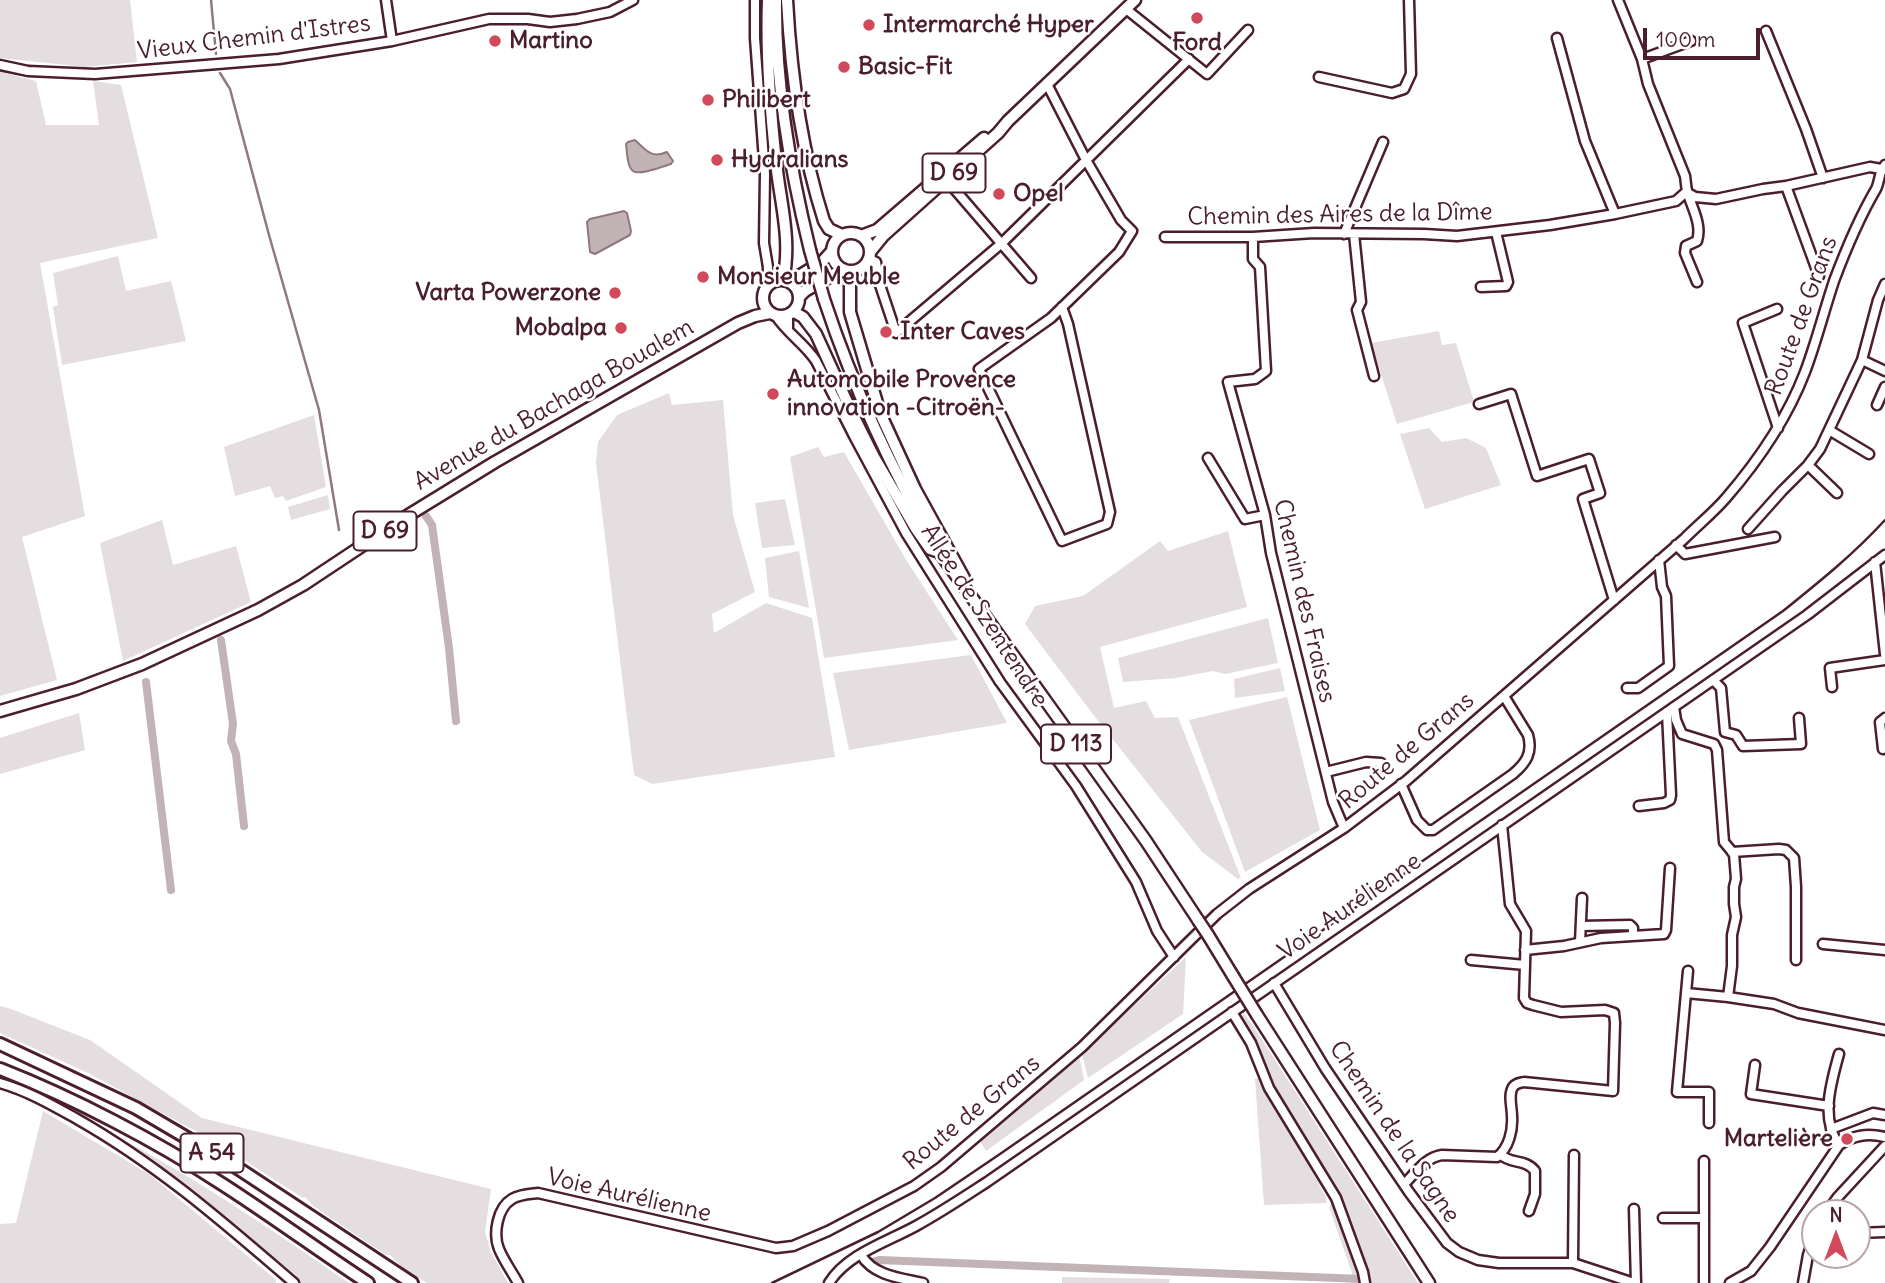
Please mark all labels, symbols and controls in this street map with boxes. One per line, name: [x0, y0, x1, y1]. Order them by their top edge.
street label: Vieux Chemin d'Istres: [136, 9, 372, 67]
marker: Ford: [1189, 10, 1205, 26]
place label: Intermarché Hyper: [883, 11, 1094, 39]
scale bar: [1647, 14, 1764, 58]
marker: Intermarché Hyper: [861, 17, 877, 33]
text: 100 m: [1656, 26, 1715, 53]
place label: Martino: [509, 27, 593, 55]
place label: Ford: [1172, 29, 1222, 57]
marker: Martino: [487, 33, 503, 49]
place label: Basic-Fit: [858, 53, 952, 81]
marker: Basic-Fit: [836, 59, 852, 75]
place label: Philibert: [722, 86, 810, 114]
marker: Philibert: [700, 92, 716, 108]
place label: Hydralians: [731, 146, 848, 174]
marker: Hydralians: [709, 152, 725, 168]
road number: D 69: [922, 154, 986, 192]
place label: Opel: [1013, 180, 1064, 208]
marker: Opel: [991, 186, 1007, 202]
street label: Chemin des Aires de la Dîme: [1187, 198, 1493, 232]
street label: Route de Grans: [1760, 233, 1844, 399]
place label: Monsieur Meuble: [717, 263, 900, 291]
marker: Monsieur Meuble: [695, 269, 711, 285]
place label: Varta Powerzone: [415, 279, 601, 307]
marker: Varta Powerzone: [607, 285, 623, 301]
street label: Avenue du Bachaga Boualem: [409, 313, 699, 497]
place label: Mobalpa: [515, 314, 607, 342]
place label: Inter Caves: [900, 318, 1025, 346]
marker: Mobalpa: [613, 320, 629, 336]
marker: Inter Caves: [878, 324, 894, 340]
place label: Automobile Provence innovation -Citroën-: [787, 366, 1016, 422]
marker: Automobile Provence innovation -Citroën-: [765, 386, 781, 402]
street label: Chemin des Fraises: [1267, 496, 1341, 706]
road number: D 69: [354, 512, 416, 551]
street label: Allée de Szentendre: [914, 519, 1054, 713]
street label: Route de Grans: [1334, 686, 1480, 816]
road number: D 113: [1041, 724, 1111, 764]
street label: Voie Aurélienne: [1273, 847, 1427, 967]
street label: Chemin de la Sagne: [1322, 1036, 1466, 1228]
street label: Route de Grans: [898, 1049, 1046, 1177]
place label: Martelière: [1724, 1125, 1833, 1153]
marker: Martelière: [1839, 1131, 1855, 1147]
road number: A 54: [180, 1134, 244, 1172]
street label: Voie Aurélienne: [544, 1163, 714, 1229]
north arrow: [1801, 1199, 1871, 1269]
text: N: [1829, 1203, 1843, 1227]

